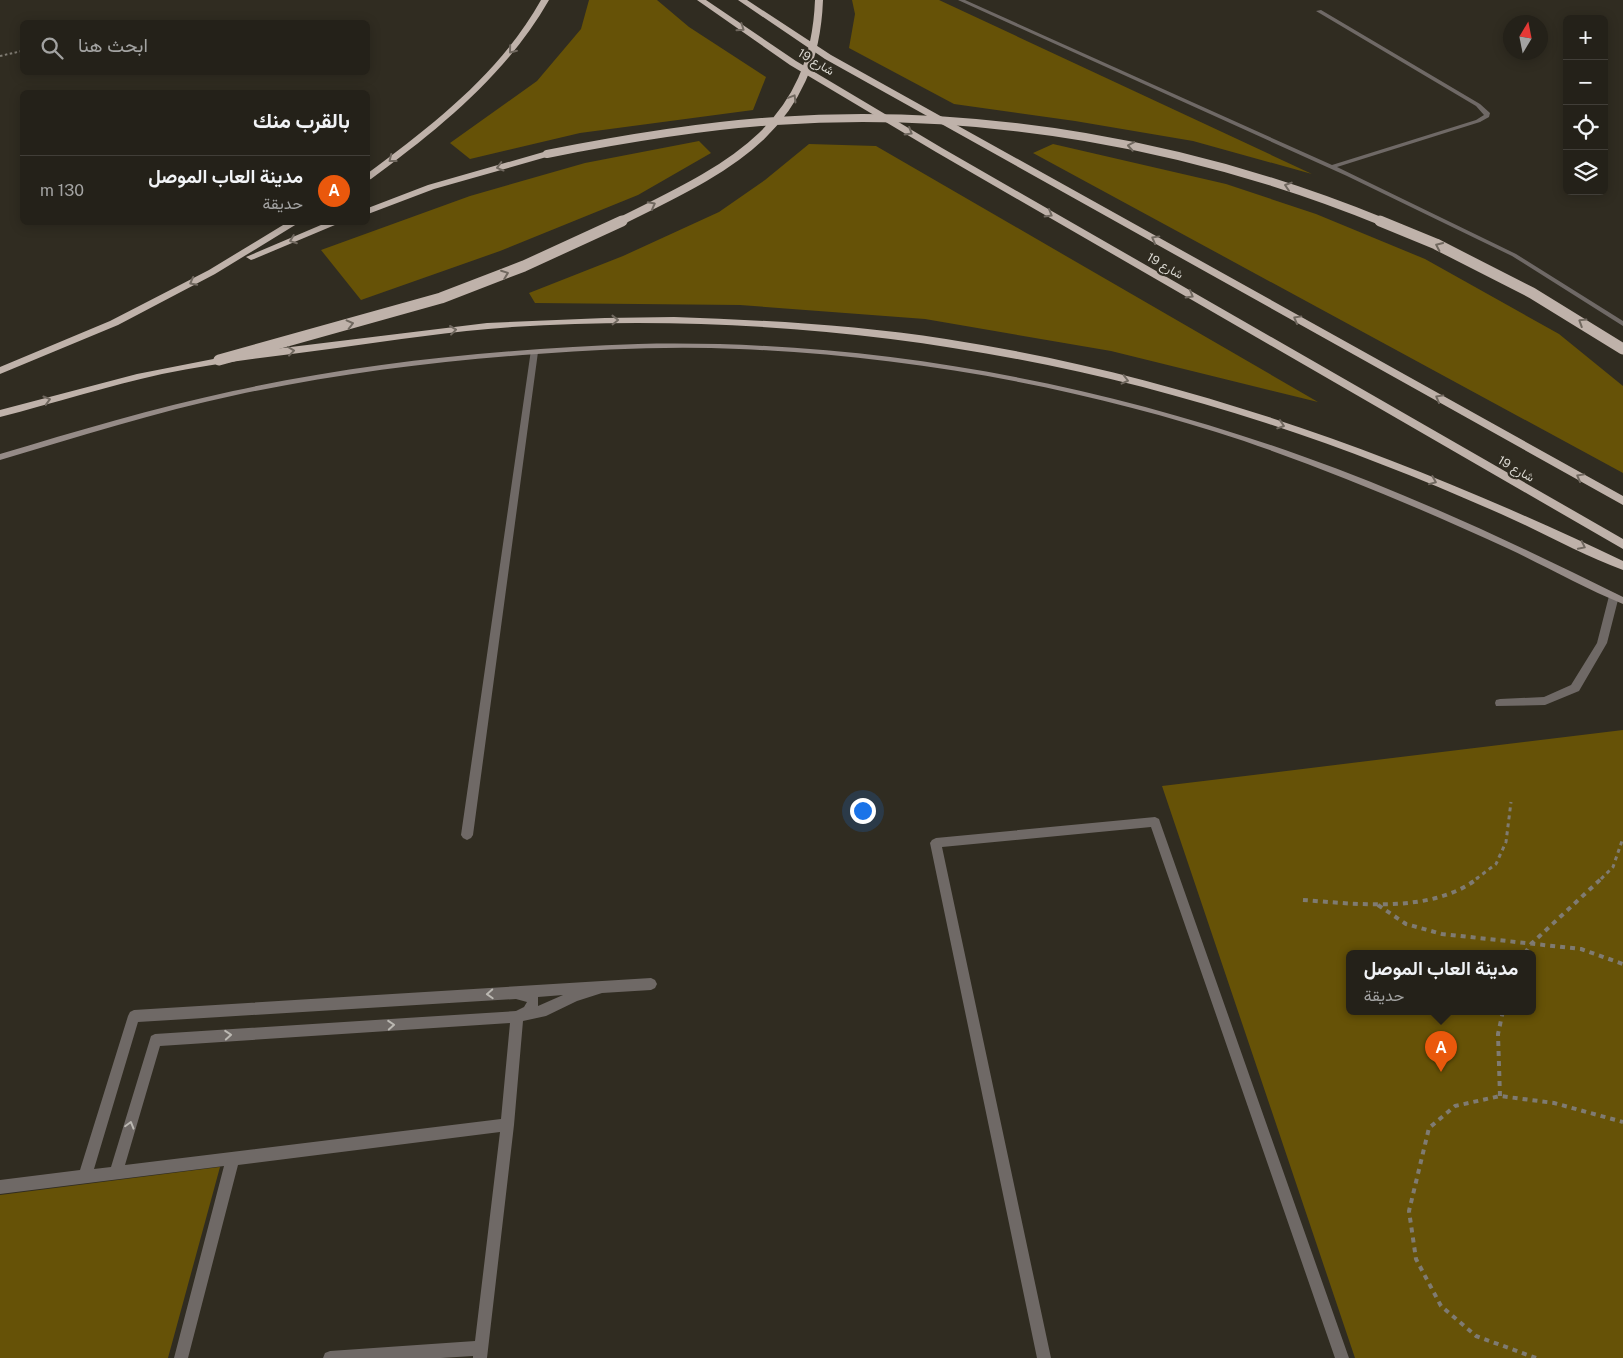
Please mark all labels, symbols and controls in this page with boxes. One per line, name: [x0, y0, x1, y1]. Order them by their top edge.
north arrow: [1503, 15, 1548, 60]
map controls: [1563, 15, 1608, 195]
button: +: [1563, 15, 1608, 60]
search box: [20, 20, 370, 75]
one-way arrow: [736, 22, 745, 31]
icon: search: [38, 34, 66, 62]
text: ابحث هنا: [78, 34, 148, 56]
one-way arrow: [508, 44, 517, 53]
street label: شارع 19: [794, 46, 837, 80]
button: −: [1563, 60, 1608, 105]
one-way arrow: [787, 94, 797, 103]
button: locate: [1563, 105, 1608, 150]
text: بالقرب منك: [253, 108, 350, 133]
one-way arrow: [903, 126, 912, 136]
one-way arrow: [1126, 141, 1135, 151]
button: layers: [1563, 150, 1608, 195]
one-way arrow: [388, 153, 398, 162]
one-way arrow: [495, 161, 504, 172]
text: مدينة العاب الموصل: [148, 165, 303, 187]
text: 130 m: [40, 181, 84, 200]
text: A: [328, 181, 340, 200]
one-way arrow: [1284, 182, 1293, 192]
text: حديقة: [263, 194, 303, 213]
one-way arrow: [647, 202, 656, 212]
one-way arrow: [1044, 207, 1053, 217]
one-way arrow: [289, 234, 298, 245]
one-way arrow: [1151, 236, 1160, 246]
one-way arrow: [1435, 241, 1444, 252]
street label: شارع 19: [1143, 250, 1186, 284]
one-way arrow: [500, 269, 508, 279]
one-way arrow: [190, 276, 199, 286]
one-way arrow: [1185, 289, 1194, 299]
one-way arrow: [611, 315, 619, 326]
one-way arrow: [1293, 315, 1302, 325]
one-way arrow: [346, 319, 355, 330]
one-way arrow: [1579, 319, 1588, 328]
one-way arrow: [449, 325, 457, 336]
one-way arrow: [287, 346, 296, 356]
one-way arrow: [1120, 374, 1129, 385]
one-way arrow: [1435, 394, 1444, 404]
one-way arrow: [42, 396, 50, 406]
one-way arrow: [1276, 419, 1284, 429]
street label: شارع 19: [1494, 453, 1537, 487]
one-way arrow: [1577, 473, 1586, 483]
one-way arrow: [1428, 475, 1437, 486]
one-way arrow: [1577, 540, 1586, 550]
your location: [850, 798, 876, 824]
popup: [1346, 950, 1536, 1015]
text: مدينة العاب الموصل: [1364, 957, 1518, 979]
text: حديقة: [1364, 986, 1404, 1005]
one-way arrow: [486, 989, 494, 1000]
one-way arrow: [387, 1019, 395, 1030]
one-way arrow: [225, 1030, 233, 1041]
pin: A: [1425, 1031, 1457, 1072]
one-way arrow: [124, 1122, 134, 1130]

